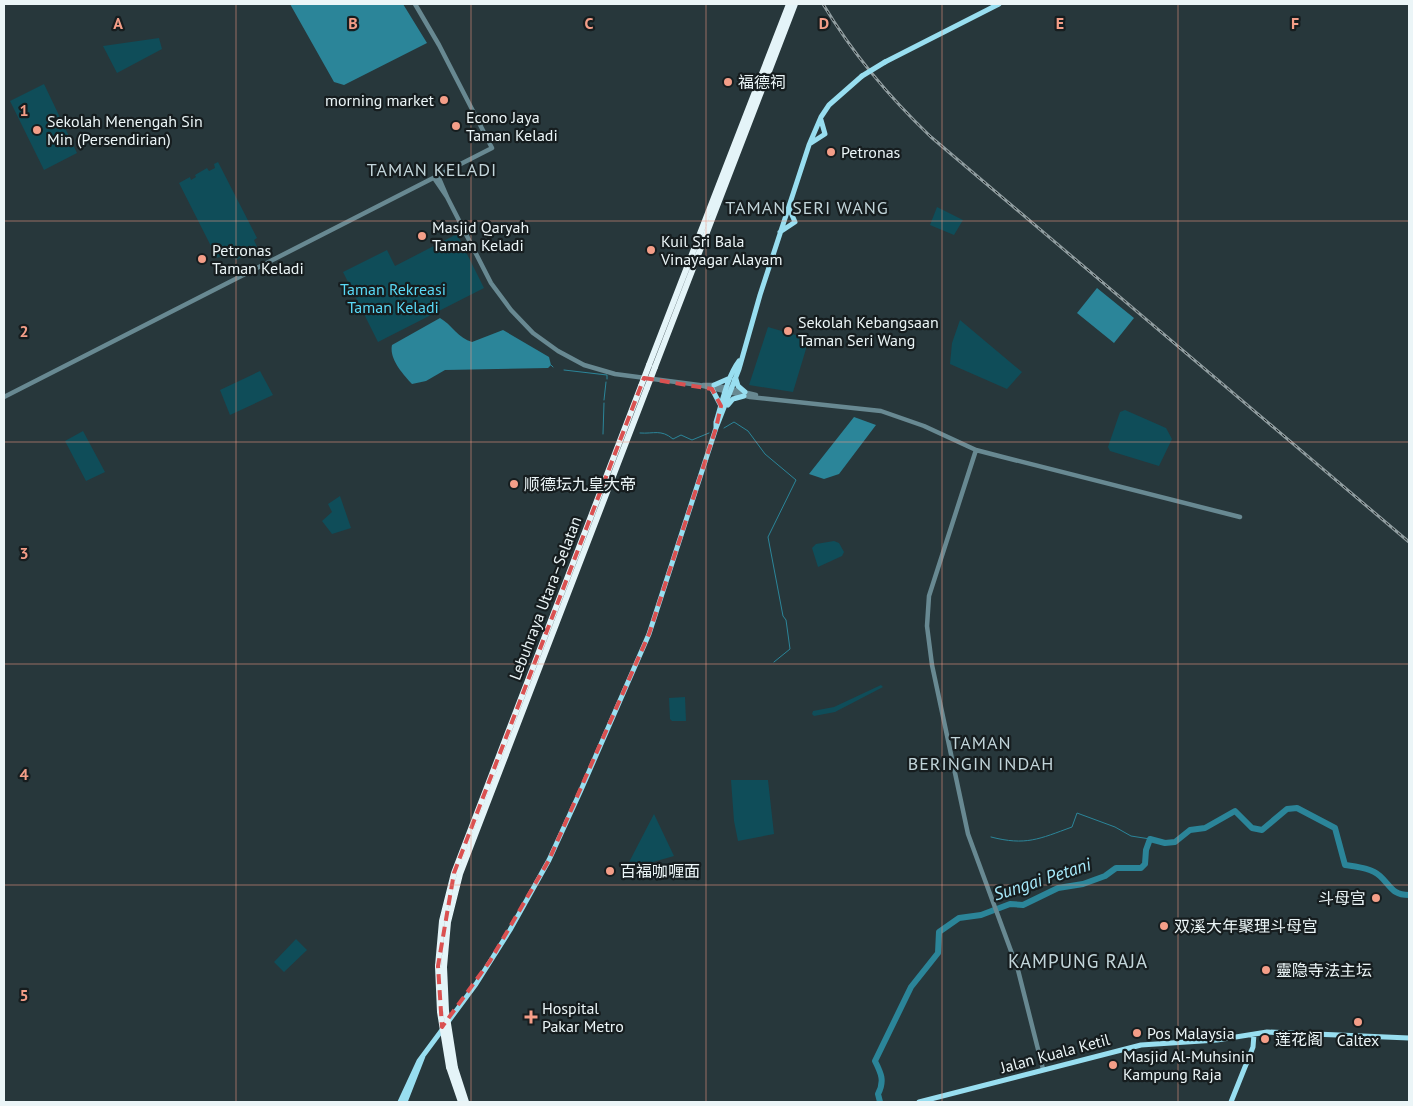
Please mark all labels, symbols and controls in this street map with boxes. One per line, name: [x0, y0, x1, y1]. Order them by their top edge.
text: A: [113, 13, 123, 33]
text: B: [348, 13, 358, 33]
text: C: [585, 13, 594, 33]
text: D: [819, 13, 829, 33]
text: E: [1056, 13, 1064, 33]
text: F: [1291, 13, 1299, 33]
place label: 福德祠: [738, 72, 786, 92]
marker: 福德祠: [722, 76, 734, 88]
place label: morning market: [325, 90, 435, 110]
marker: morning market: [438, 94, 450, 106]
text: 1: [19, 100, 29, 120]
place label: Econo Jaya Taman Keladi: [466, 107, 558, 145]
place label: Sekolah Menengah Sin Min (Persendirian): [47, 111, 203, 149]
marker: Econo Jaya Taman Keladi: [450, 120, 462, 132]
marker: Sekolah Menengah Sin Min (Persendirian): [31, 124, 43, 136]
place label: Petronas: [841, 142, 901, 162]
marker: Petronas: [825, 146, 837, 158]
district label: TAMAN KELADI: [367, 158, 497, 181]
district label: TAMAN SERI WANG: [725, 196, 889, 219]
place label: Masjid Qaryah Taman Keladi: [432, 217, 529, 255]
marker: Masjid Qaryah Taman Keladi: [416, 230, 428, 242]
place label: Kuil Sri Bala Vinayagar Alayam: [660, 231, 783, 269]
place label: Petronas Taman Keladi: [212, 240, 304, 278]
marker: Kuil Sri Bala Vinayagar Alayam: [645, 244, 657, 256]
marker: Petronas Taman Keladi: [196, 253, 208, 265]
park label: Taman Rekreasi Taman Keladi: [340, 279, 446, 317]
place label: Sekolah Kebangsaan Taman Seri Wang: [798, 312, 939, 350]
text: 2: [19, 321, 29, 341]
marker: Sekolah Kebangsaan Taman Seri Wang: [782, 325, 794, 337]
place label: 顺德坛九皇大帝: [524, 474, 636, 494]
marker: 顺德坛九皇大帝: [508, 478, 520, 490]
street label: Lebuhraya Utara–Selatan: [505, 513, 585, 683]
text: 3: [19, 543, 29, 563]
district label: TAMAN BERINGIN INDAH: [908, 731, 1054, 775]
text: 4: [19, 764, 29, 784]
water label: Sungai Petani: [990, 852, 1095, 906]
place label: 百福咖喱面: [620, 861, 700, 881]
marker: 百福咖喱面: [604, 865, 616, 877]
place label: 斗母宫: [1318, 888, 1366, 908]
marker: 斗母宫: [1370, 892, 1382, 904]
place label: 双溪大年聚理斗母宫: [1174, 916, 1318, 936]
marker: 双溪大年聚理斗母宫: [1158, 920, 1170, 932]
district label: KAMPUNG RAJA: [1008, 949, 1148, 973]
place label: 靈隐寺法主坛: [1276, 960, 1372, 980]
marker: 靈隐寺法主坛: [1260, 964, 1272, 976]
text: 5: [19, 985, 29, 1005]
place label: Hospital Pakar Metro: [542, 998, 624, 1036]
marker: Hospital Pakar Metro: [524, 1010, 538, 1024]
marker: Caltex: [1352, 1016, 1364, 1028]
place label: Pos Malaysia: [1147, 1023, 1235, 1043]
marker: Pos Malaysia: [1131, 1027, 1143, 1039]
street label: Jalan Kuala Ketil: [997, 1029, 1112, 1077]
place label: 莲花阁: [1275, 1029, 1323, 1049]
place label: Caltex: [1337, 1030, 1379, 1050]
marker: 莲花阁: [1259, 1033, 1271, 1045]
place label: Masjid Al-Muhsinin Kampung Raja: [1123, 1046, 1254, 1084]
marker: Masjid Al-Muhsinin Kampung Raja: [1107, 1059, 1119, 1071]

